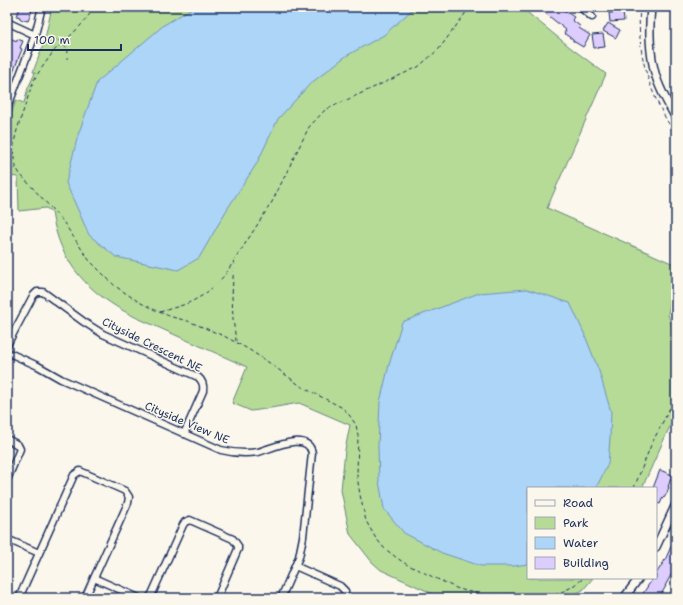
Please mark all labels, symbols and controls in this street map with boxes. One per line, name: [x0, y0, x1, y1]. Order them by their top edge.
scale bar: [28, 26, 121, 52]
text: 100 m: [34, 32, 70, 48]
street label: Cityside Crescent NE: [99, 314, 205, 376]
street label: Cityside View NE: [142, 398, 232, 448]
legend: [527, 487, 657, 579]
text: Road: [563, 495, 594, 511]
text: Park: [563, 515, 589, 531]
text: Water: [563, 535, 599, 551]
text: Building: [563, 555, 609, 571]

